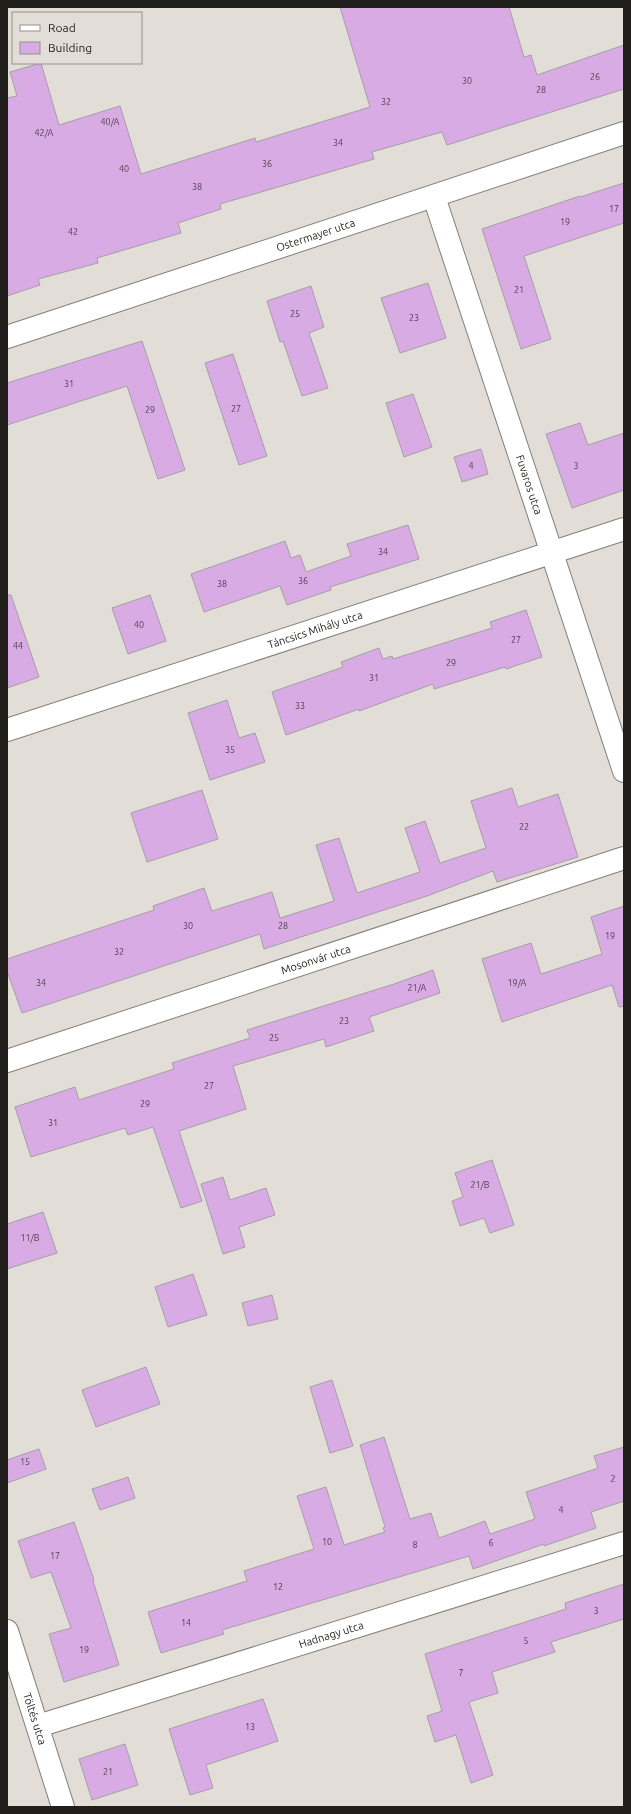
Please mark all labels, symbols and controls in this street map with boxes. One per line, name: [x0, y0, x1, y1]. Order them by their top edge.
legend: [12, 12, 142, 64]
text: Road: [48, 21, 76, 34]
text: Building: [48, 41, 92, 54]
house number: 26: [590, 72, 600, 82]
house number: 30: [462, 76, 472, 86]
house number: 28: [536, 85, 546, 95]
house number: 32: [381, 97, 391, 107]
house number: 40/A: [101, 117, 120, 127]
house number: 42/A: [35, 128, 54, 138]
house number: 34: [333, 138, 343, 148]
house number: 36: [262, 159, 272, 169]
house number: 40: [119, 164, 129, 174]
house number: 38: [192, 182, 202, 192]
house number: 17: [609, 204, 619, 214]
street label: Ostermayer utca: [275, 216, 357, 254]
house number: 19: [560, 217, 570, 227]
house number: 42: [68, 227, 78, 237]
house number: 21: [514, 285, 524, 295]
house number: 25: [290, 309, 300, 319]
house number: 23: [409, 313, 419, 323]
house number: 31: [64, 379, 74, 389]
house number: 27: [231, 404, 241, 414]
house number: 29: [145, 405, 155, 415]
street label: Fuvaros utca: [514, 453, 545, 516]
house number: 4: [468, 461, 474, 471]
house number: 3: [573, 461, 579, 471]
house number: 34: [378, 547, 388, 557]
house number: 36: [298, 576, 308, 586]
house number: 38: [217, 579, 227, 589]
street label: Táncsics Mihály utca: [266, 609, 364, 651]
house number: 40: [134, 620, 144, 630]
house number: 27: [511, 635, 521, 645]
house number: 44: [13, 641, 23, 651]
house number: 29: [446, 658, 456, 668]
house number: 31: [369, 673, 379, 683]
house number: 33: [295, 701, 305, 711]
house number: 35: [225, 745, 235, 755]
house number: 22: [519, 822, 529, 832]
house number: 30: [183, 921, 193, 931]
house number: 28: [278, 921, 288, 931]
house number: 19: [605, 931, 615, 941]
street label: Mosonvár utca: [279, 942, 352, 976]
house number: 32: [114, 947, 124, 957]
house number: 34: [36, 978, 46, 988]
house number: 19/A: [508, 978, 527, 988]
house number: 21/A: [408, 983, 427, 993]
house number: 23: [339, 1016, 349, 1026]
house number: 25: [269, 1033, 279, 1043]
house number: 27: [204, 1081, 214, 1091]
house number: 29: [140, 1099, 150, 1109]
house number: 31: [48, 1118, 58, 1128]
house number: 21/B: [470, 1180, 490, 1190]
house number: 11/B: [20, 1233, 40, 1243]
house number: 15: [20, 1457, 30, 1467]
house number: 2: [610, 1474, 616, 1484]
house number: 4: [558, 1505, 564, 1515]
house number: 10: [322, 1537, 332, 1547]
house number: 6: [488, 1538, 494, 1548]
house number: 8: [412, 1540, 418, 1550]
house number: 17: [50, 1551, 60, 1561]
house number: 12: [273, 1582, 283, 1592]
house number: 3: [593, 1606, 599, 1616]
house number: 14: [181, 1618, 191, 1628]
street label: Hadnagy utca: [297, 1619, 365, 1650]
house number: 5: [523, 1636, 529, 1646]
house number: 19: [79, 1645, 89, 1655]
house number: 7: [458, 1668, 464, 1678]
street label: Töltés utca: [21, 1691, 49, 1746]
house number: 13: [245, 1722, 255, 1732]
house number: 21: [103, 1767, 113, 1777]

